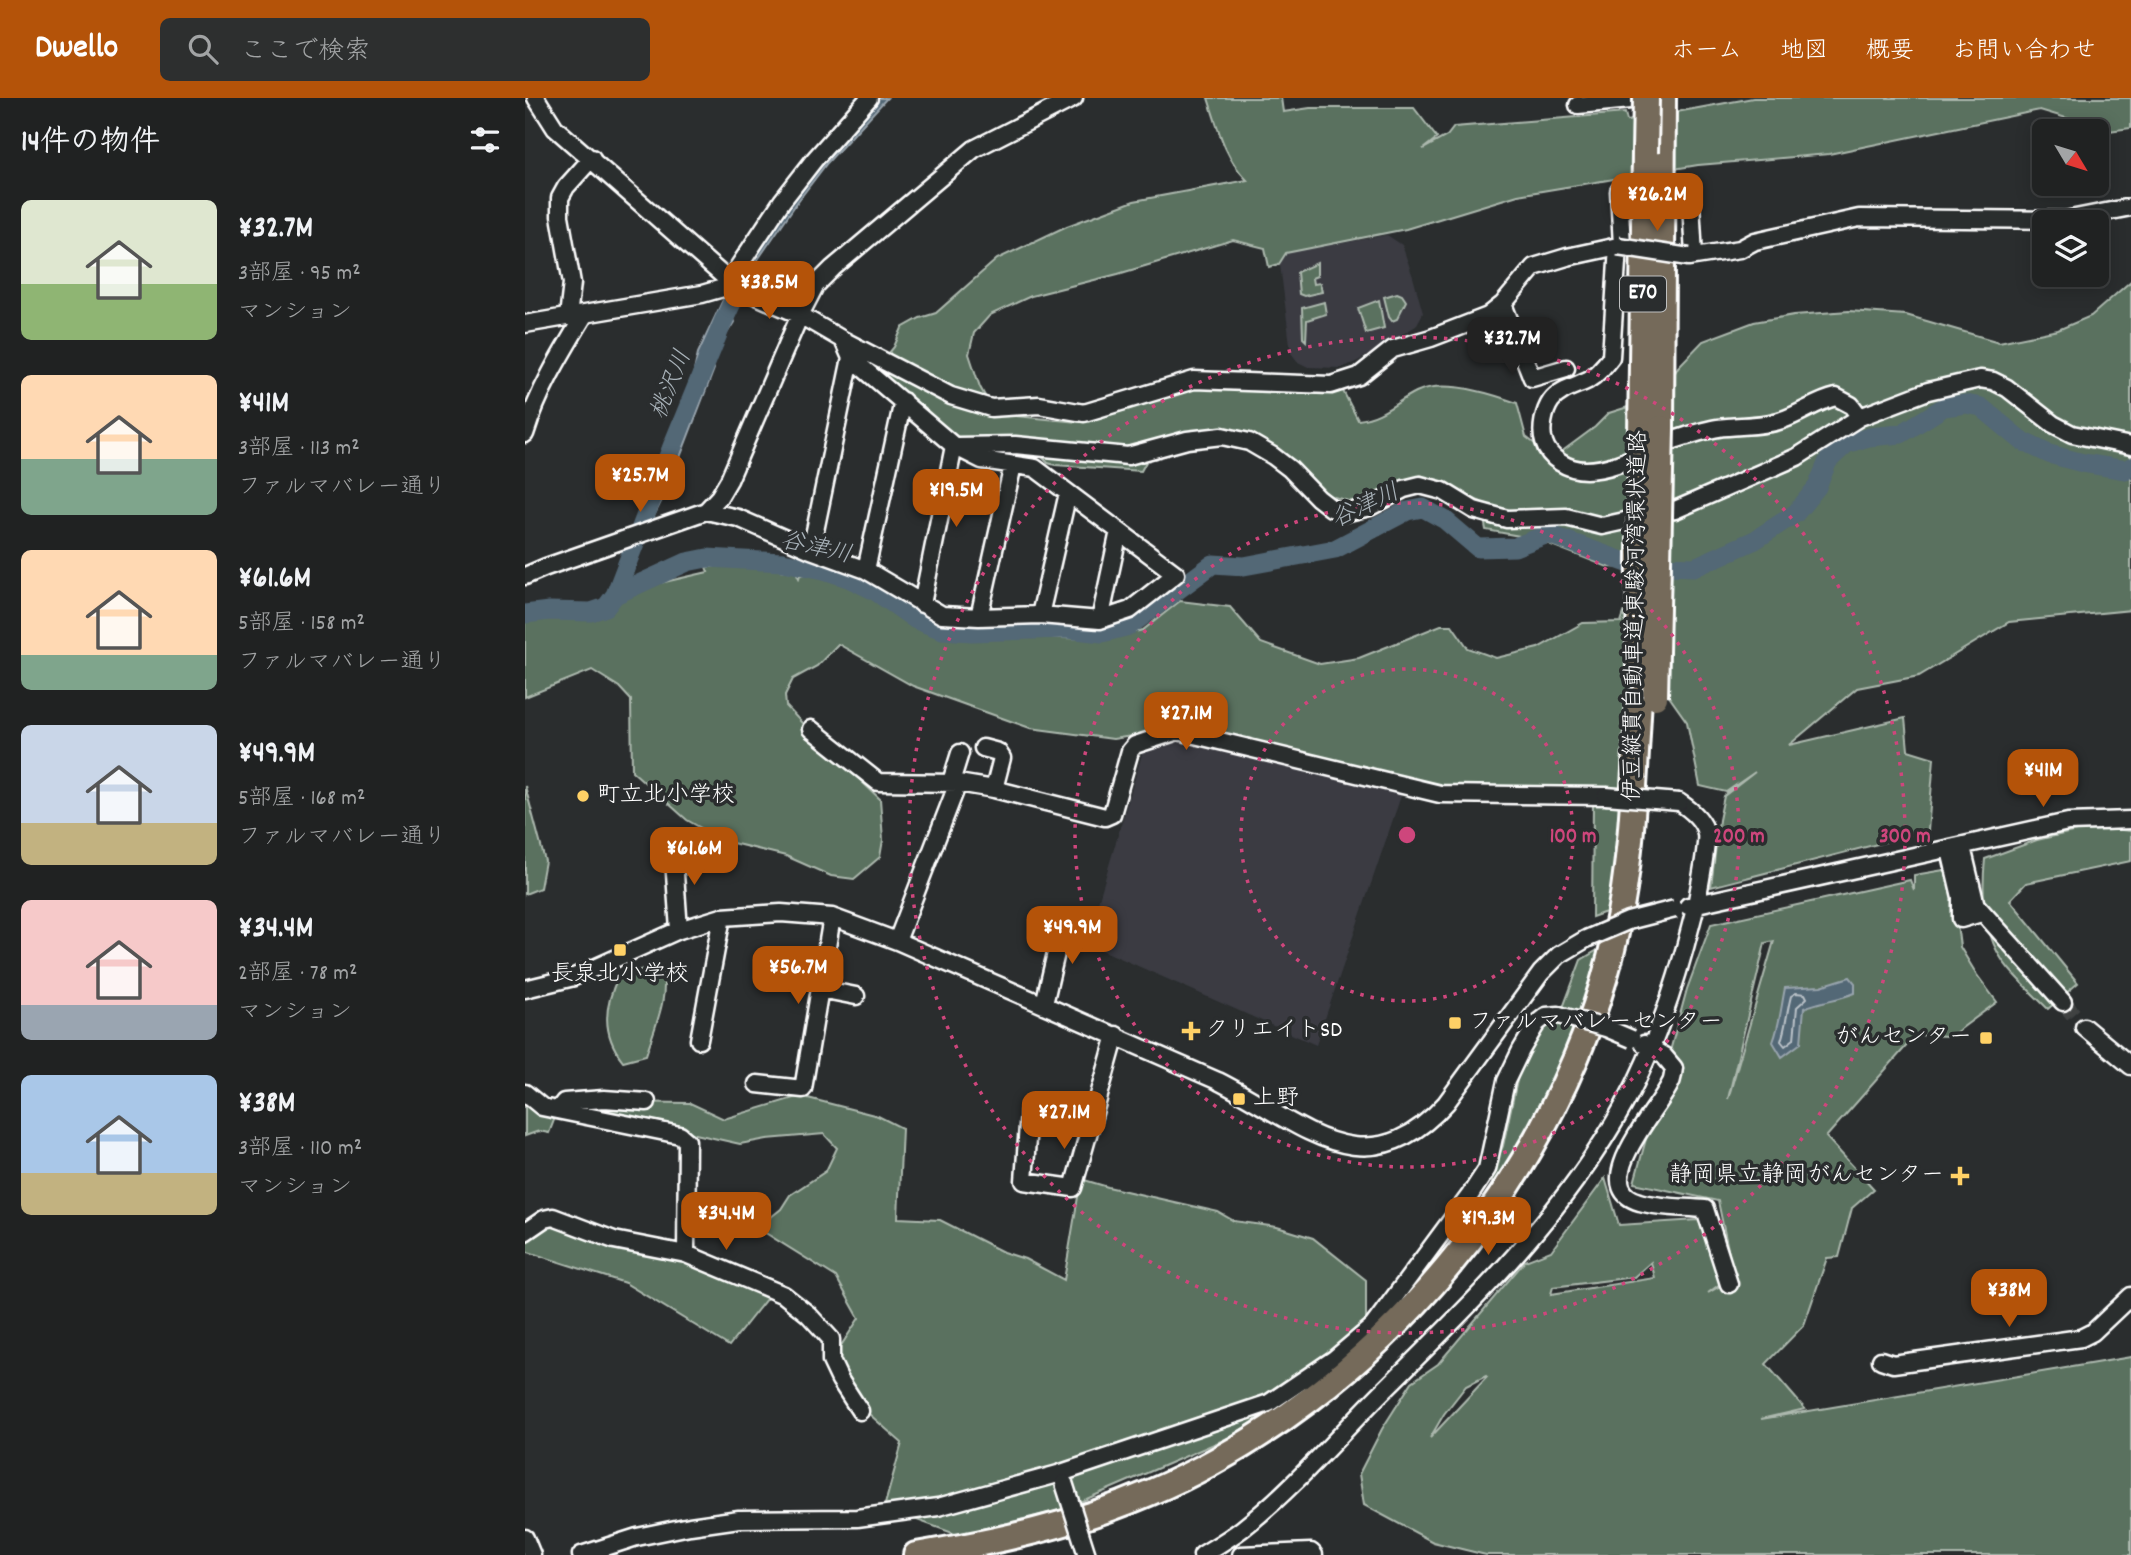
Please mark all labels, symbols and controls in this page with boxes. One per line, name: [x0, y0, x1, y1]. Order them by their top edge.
search box: [160, 18, 650, 81]
text: Dwello: [35, 26, 118, 73]
icon: search: [184, 30, 222, 68]
text: ここで検索: [240, 34, 370, 71]
text: ホーム: [1671, 35, 1742, 69]
text: 地図: [1780, 35, 1828, 69]
text: 概要: [1866, 35, 1914, 69]
text: お問い合わせ: [1952, 35, 2096, 69]
north arrow: [2032, 119, 2109, 196]
map controls: [2032, 119, 2109, 287]
icon: filters: [466, 121, 504, 159]
text: 14件の物件: [21, 123, 160, 166]
pin: ¥26.2M: [1600, 174, 1714, 233]
text: ¥26.2M: [1627, 179, 1687, 212]
text: ¥32.7M: [238, 209, 313, 252]
button: layers: [2032, 210, 2109, 287]
icon: home: [77, 228, 161, 312]
text: 3部屋 · 95 m²: [238, 258, 361, 291]
pin: ¥38.5M: [712, 262, 826, 321]
text: ¥38.5M: [740, 267, 798, 300]
road number: E70: [1620, 276, 1666, 312]
text: マンション: [238, 297, 352, 330]
pin: ¥32.7M: [1455, 317, 1569, 377]
text: ¥32.7M: [1483, 323, 1541, 356]
water label: 桃沢川: [643, 345, 701, 425]
text: ¥41M: [238, 384, 289, 427]
icon: home: [77, 403, 161, 487]
street label: 伊豆縦貫自動車道;東駿河湾環状道路: [1617, 430, 1657, 802]
text: 3部屋 · 113 m²: [238, 433, 360, 466]
pin: ¥25.7M: [583, 454, 697, 514]
text: ¥25.7M: [611, 460, 669, 493]
pin: ¥19.5M: [899, 470, 1013, 529]
text: ファルマバレー通り: [238, 472, 446, 505]
text: ¥19.5M: [929, 475, 983, 508]
water label: 谷津川: [1326, 476, 1406, 538]
water label: 谷津川: [777, 524, 855, 574]
text: ¥61.6M: [238, 559, 311, 602]
icon: home: [77, 578, 161, 662]
text: 5部屋 · 158 m²: [238, 608, 365, 641]
text: ファルマバレー通り: [238, 647, 446, 680]
pin: ¥27.1M: [1129, 692, 1243, 752]
text: ¥27.1M: [1160, 698, 1212, 731]
text: ¥49.9M: [238, 734, 315, 777]
pin: ¥41M: [2002, 750, 2084, 809]
icon: home: [77, 753, 161, 837]
text: ¥41M: [2023, 755, 2063, 788]
place label: 町立北小学校: [597, 780, 735, 813]
text: 5部屋 · 168 m²: [238, 783, 365, 816]
marker: 町立北小学校: [575, 788, 591, 804]
text: ファルマバレー通り: [238, 822, 446, 855]
centre of rings: [1395, 823, 1419, 847]
text: 100 m: [1550, 823, 1596, 853]
text: 200 m: [1713, 823, 1765, 853]
text: 300 m: [1879, 823, 1931, 853]
pin: ¥61.6M: [637, 828, 751, 887]
text: ¥61.6M: [666, 833, 722, 866]
pin: ¥49.9M: [1015, 906, 1129, 966]
text: ¥34.4M: [238, 909, 313, 952]
text: ¥49.9M: [1042, 912, 1102, 945]
icon: home: [77, 928, 161, 1012]
marker: 長泉北小学校: [612, 942, 628, 958]
pin: ¥56.7M: [741, 946, 855, 1006]
text: ¥56.7M: [768, 952, 828, 985]
text: 2部屋 · 78 m²: [238, 958, 357, 991]
place label: 長泉北小学校: [551, 959, 689, 992]
text: マンション: [238, 997, 352, 1030]
place label: ファルマバレーセンター: [1469, 1007, 1722, 1040]
place label: クリエイトSD: [1205, 1015, 1342, 1048]
marker: ファルマバレーセンター: [1447, 1015, 1463, 1031]
place label: がんセンター: [1835, 1022, 1972, 1055]
marker: クリエイトSD: [1183, 1023, 1199, 1039]
marker: がんセンター: [1978, 1030, 1994, 1046]
place label: 上野: [1253, 1083, 1299, 1116]
text: ¥38M: [238, 1084, 295, 1127]
pin: ¥27.1M: [1007, 1091, 1121, 1151]
marker: 上野: [1231, 1091, 1247, 1107]
text: ¥27.1M: [1038, 1097, 1090, 1130]
icon: home: [77, 1103, 161, 1187]
text: 3部屋 · 110 m²: [238, 1133, 362, 1166]
place label: 静岡県立静岡がんセンター: [1669, 1160, 1944, 1193]
marker: 静岡県立静岡がんセンター: [1950, 1166, 1970, 1186]
text: マンション: [238, 1172, 352, 1205]
pin: ¥34.4M: [669, 1192, 783, 1252]
text: ¥34.4M: [697, 1198, 755, 1231]
pin: ¥19.3M: [1431, 1198, 1545, 1257]
text: ¥19.3M: [1461, 1203, 1515, 1236]
pin: ¥38M: [1968, 1270, 2050, 1329]
text: ¥38M: [1987, 1275, 2031, 1308]

